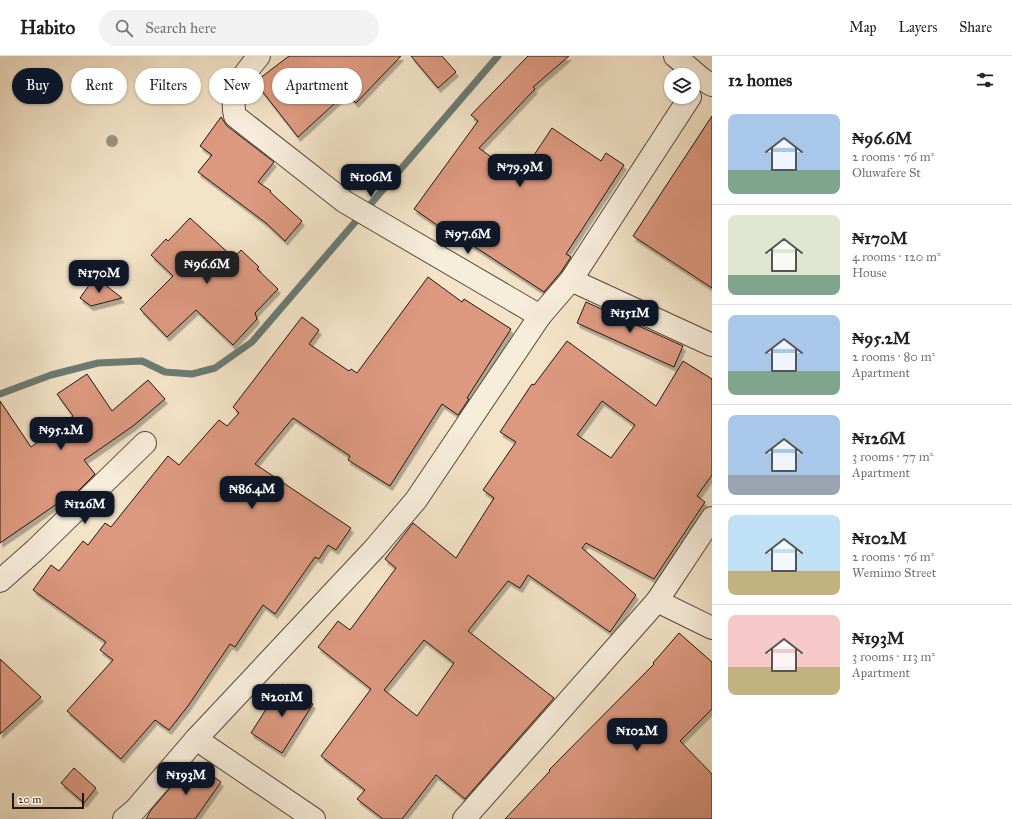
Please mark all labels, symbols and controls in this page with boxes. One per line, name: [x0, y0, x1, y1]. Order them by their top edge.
search box: [99, 10, 379, 46]
text: Habito: [20, 16, 75, 39]
icon: search: [113, 17, 135, 39]
text: Search here: [145, 19, 216, 37]
text: Map: [849, 19, 877, 36]
text: Layers: [899, 19, 937, 36]
text: Share: [959, 19, 992, 36]
chip: Buy: [12, 68, 63, 104]
chip: Rent: [71, 68, 127, 104]
chip: Filters: [135, 68, 201, 104]
chip: New: [209, 68, 264, 104]
chip: Apartment: [272, 68, 362, 104]
map controls: [664, 68, 700, 104]
button: layers: [664, 68, 700, 104]
icon: filters: [974, 69, 996, 91]
text: 12 homes: [728, 70, 792, 91]
text: ₦96.6M: [852, 128, 912, 149]
icon: home: [760, 130, 808, 178]
text: 2 rooms · 76 m²: [852, 149, 934, 165]
pin: ₦79.9M: [487, 154, 553, 188]
text: ₦79.9M: [497, 159, 543, 175]
pin: ₦106M: [343, 164, 399, 198]
text: Oluwafere St: [852, 165, 921, 181]
text: ₦106M: [350, 169, 392, 185]
pin: ₦97.6M: [435, 221, 501, 255]
text: ₦97.6M: [445, 226, 491, 242]
text: ₦170M: [852, 228, 907, 249]
icon: home: [760, 231, 808, 279]
text: 4 rooms · 120 m²: [852, 249, 941, 265]
pin: ₦96.6M: [174, 251, 240, 285]
text: ₦96.6M: [184, 256, 230, 272]
pin: ₦170M: [71, 260, 127, 294]
text: ₦170M: [78, 265, 120, 281]
text: House: [852, 265, 887, 281]
pin: ₦151M: [602, 300, 658, 334]
text: ₦151M: [610, 305, 650, 321]
text: ₦95.2M: [852, 328, 910, 349]
icon: home: [760, 331, 808, 379]
text: 2 rooms · 80 m²: [852, 349, 935, 365]
text: Apartment: [852, 365, 910, 381]
pin: ₦95.2M: [28, 417, 94, 451]
text: ₦95.2M: [39, 422, 83, 438]
text: ₦126M: [852, 428, 906, 449]
icon: home: [760, 431, 808, 479]
text: 3 rooms · 77 m²: [852, 449, 934, 465]
text: Apartment: [852, 465, 910, 481]
pin: ₦86.4M: [219, 476, 285, 510]
text: ₦86.4M: [229, 481, 275, 497]
pin: ₦126M: [57, 491, 113, 525]
text: ₦126M: [65, 496, 106, 512]
text: ₦102M: [852, 528, 907, 549]
icon: home: [760, 531, 808, 579]
text: 2 rooms · 76 m²: [852, 549, 934, 565]
text: Wemimo Street: [852, 565, 936, 581]
text: ₦193M: [852, 628, 904, 649]
icon: home: [760, 631, 808, 679]
text: 3 rooms · 113 m²: [852, 649, 935, 665]
text: Apartment: [852, 665, 910, 681]
pin: ₦201M: [254, 684, 310, 718]
text: ₦201M: [261, 689, 303, 705]
pin: ₦102M: [609, 718, 665, 752]
text: ₦102M: [616, 723, 658, 739]
pin: ₦193M: [158, 762, 214, 796]
text: ₦193M: [166, 767, 206, 783]
scale bar: [12, 791, 84, 810]
text: 20 m: [18, 793, 41, 806]

